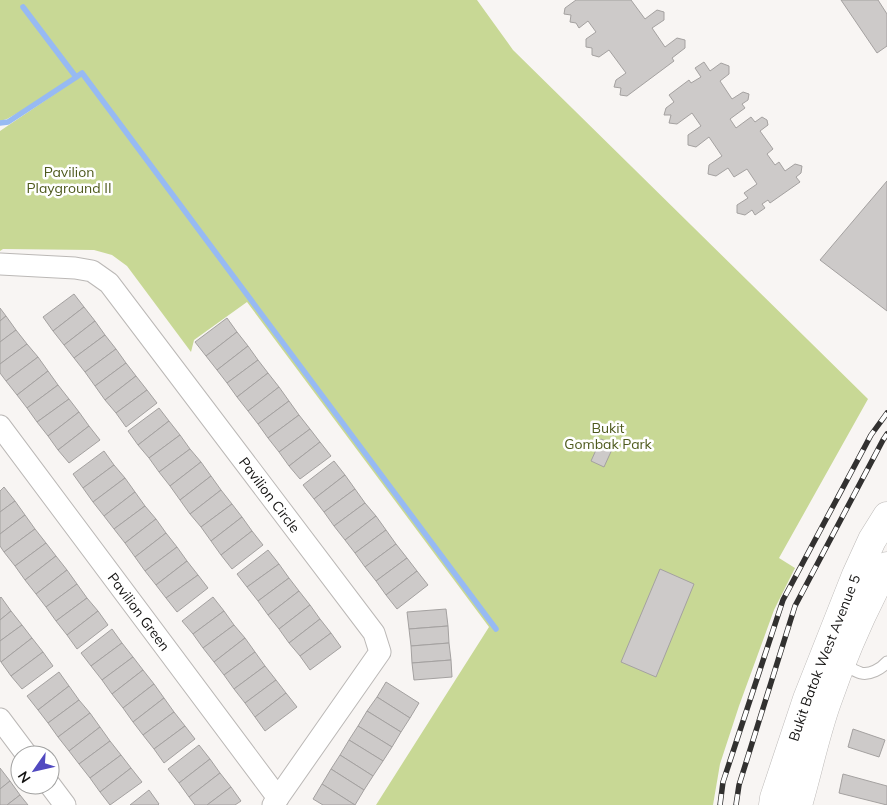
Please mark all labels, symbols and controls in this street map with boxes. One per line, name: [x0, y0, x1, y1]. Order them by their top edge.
park label: Pavilion Playground II: [26, 163, 112, 197]
park label: Bukit Gombak Park: [564, 419, 653, 453]
street label: Pavilion Circle: [235, 454, 304, 536]
street label: Pavilion Green: [104, 569, 174, 655]
street label: Bukit Batok West Avenue 5: [785, 572, 864, 744]
north arrow: [10, 745, 60, 795]
text: N: [14, 768, 35, 787]

